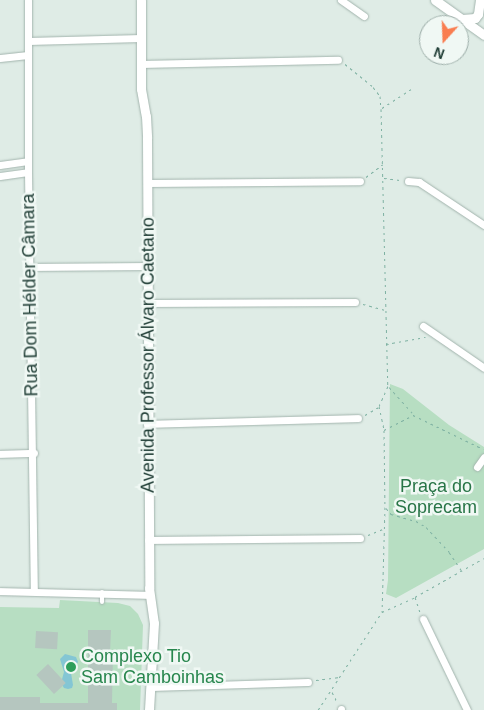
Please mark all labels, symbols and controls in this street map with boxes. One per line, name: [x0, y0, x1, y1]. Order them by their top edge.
north arrow: [419, 15, 469, 65]
text: N: [432, 44, 447, 62]
street label: Rua Dom Hélder Câmara: [17, 193, 43, 397]
street label: Avenida Professor Álvaro Caetano: [137, 217, 159, 493]
park label: Praça do Soprecam: [395, 476, 477, 518]
place label: Complexo Tio Sam Camboinhas: [81, 646, 224, 689]
marker: Complexo Tio Sam Camboinhas: [65, 661, 77, 673]

